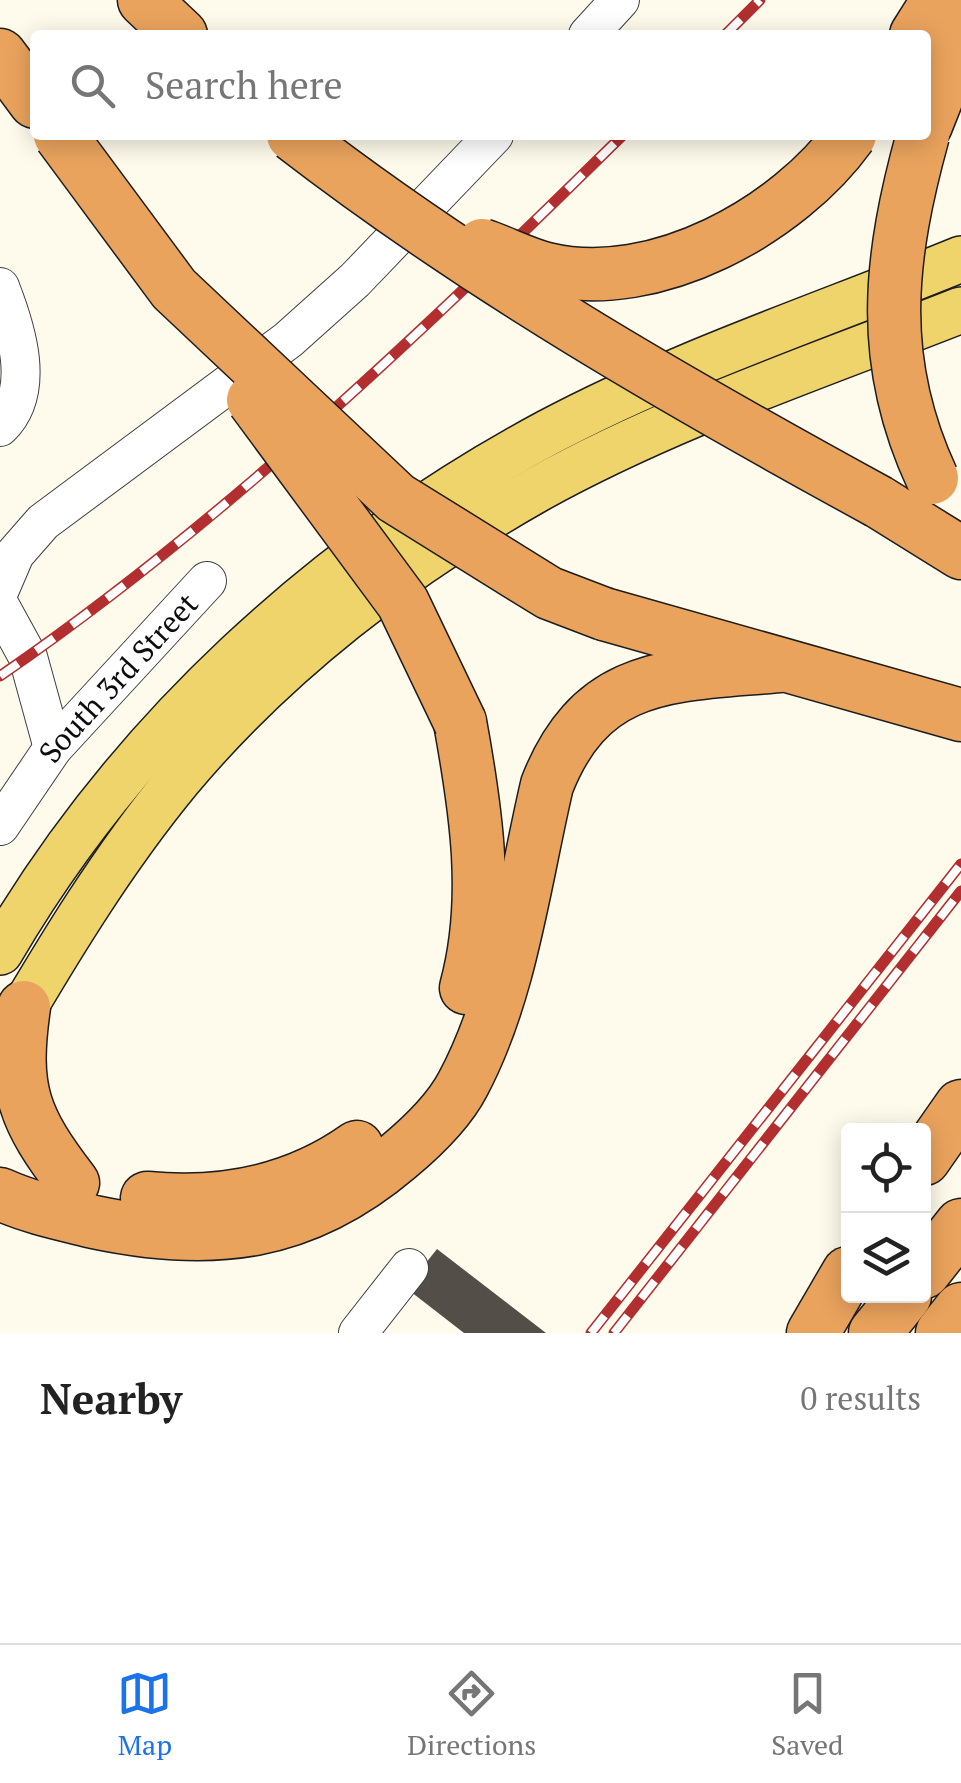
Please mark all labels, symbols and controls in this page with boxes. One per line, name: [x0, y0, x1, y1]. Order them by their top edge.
search box: [30, 30, 931, 140]
icon: search: [65, 58, 120, 113]
text: Search here: [145, 60, 343, 110]
street label: South 3rd Street: [29, 584, 206, 770]
map controls: [841, 1123, 931, 1303]
button: locate: [841, 1123, 931, 1213]
button: layers: [841, 1213, 931, 1303]
text: Nearby: [40, 1370, 182, 1426]
text: 0 results: [800, 1377, 921, 1419]
tab: Map: [117, 1666, 172, 1763]
tab: Directions: [407, 1666, 536, 1763]
tab: Saved: [771, 1666, 844, 1763]

